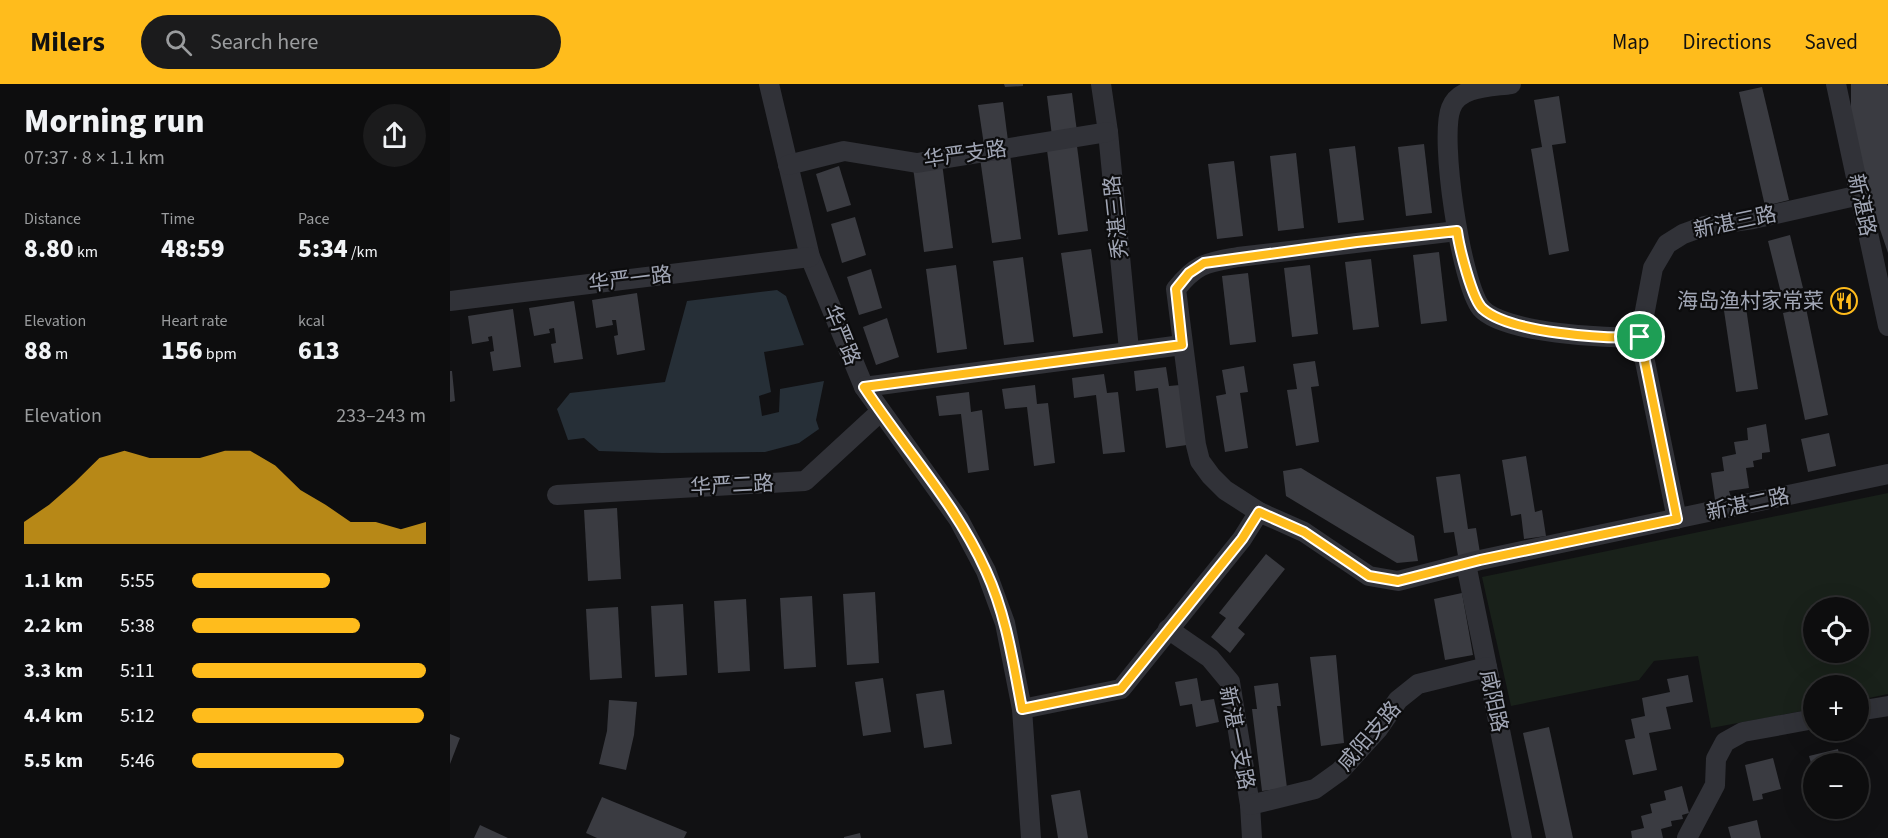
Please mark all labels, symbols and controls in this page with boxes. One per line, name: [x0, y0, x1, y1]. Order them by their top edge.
search box: [141, 15, 561, 69]
text: Milers: [30, 22, 105, 62]
icon: search: [162, 26, 195, 59]
text: Search here: [210, 26, 318, 58]
text: Map: [1612, 27, 1650, 57]
text: Directions: [1683, 27, 1771, 57]
text: Saved: [1804, 27, 1858, 57]
text: Morning run: [24, 98, 204, 145]
button: share: [363, 104, 426, 167]
street label: 华严支路: [921, 133, 1009, 175]
text: 07:37 · 8 × 1.1 km: [24, 144, 165, 172]
street label: 新湛路: [1841, 171, 1883, 239]
street label: 秀湛三路: [1097, 174, 1135, 260]
street label: 新湛三路: [1691, 199, 1779, 245]
text: Distance: [24, 208, 81, 230]
text: Time: [161, 208, 195, 230]
text: Pace: [298, 208, 329, 230]
text: 8.80: [24, 230, 74, 267]
text: 48:59: [161, 230, 225, 267]
text: 5:34: [298, 230, 348, 267]
text: km: [74, 241, 98, 263]
text: /km: [348, 241, 378, 263]
street label: 华严一路: [586, 259, 674, 299]
place label: 海岛渔村家常菜: [1677, 286, 1824, 316]
restaurant icon: 海岛渔村家常菜: [1829, 286, 1859, 316]
street label: 华严路: [816, 300, 868, 370]
text: Elevation: [24, 310, 86, 332]
text: Heart rate: [161, 310, 228, 332]
text: kcal: [298, 310, 325, 332]
pin: [1614, 311, 1665, 362]
icon: arrive: [1623, 320, 1656, 353]
text: 88: [24, 332, 52, 369]
text: 156: [161, 332, 203, 369]
text: 613: [298, 332, 340, 369]
text: m: [52, 343, 68, 365]
text: bpm: [203, 343, 237, 365]
text: Elevation: [24, 402, 102, 430]
text: 233–243 m: [336, 402, 426, 430]
street label: 华严二路: [689, 468, 775, 502]
street label: 新湛二路: [1704, 481, 1792, 527]
text: 1.1 km: [24, 567, 83, 595]
text: 5:55: [120, 567, 155, 595]
map controls: [1803, 597, 1869, 819]
button: locate: [1803, 597, 1869, 663]
text: 2.2 km: [24, 612, 83, 640]
text: 5:38: [120, 612, 155, 640]
text: 3.3 km: [24, 657, 83, 685]
text: 5:11: [120, 657, 155, 685]
street label: 咸阳路: [1473, 667, 1515, 735]
button: +: [1803, 675, 1869, 741]
street label: 新湛一支路: [1212, 684, 1262, 792]
street label: 咸阳支路: [1330, 694, 1408, 778]
text: 4.4 km: [24, 702, 83, 730]
text: 5:12: [120, 702, 155, 730]
text: 5.5 km: [24, 747, 83, 775]
text: 5:46: [120, 747, 155, 775]
button: −: [1803, 753, 1869, 819]

